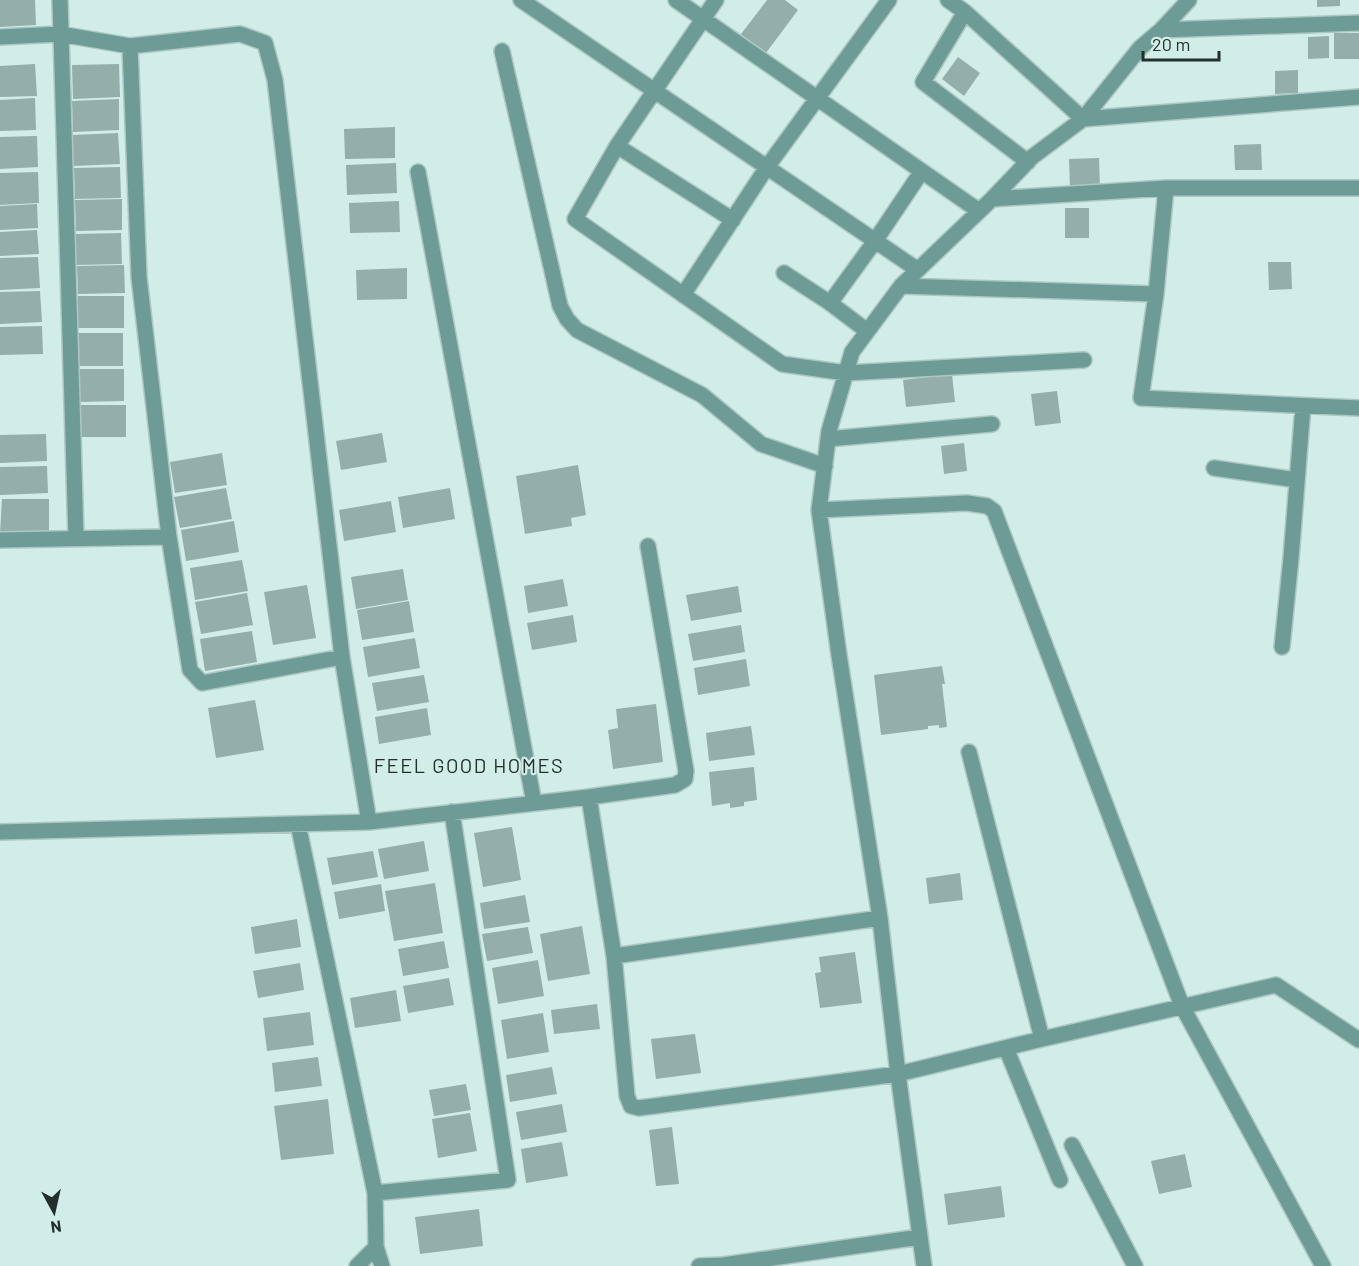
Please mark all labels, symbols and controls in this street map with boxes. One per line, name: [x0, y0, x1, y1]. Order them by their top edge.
scale bar: [1143, 24, 1220, 62]
text: 20 m: [1152, 33, 1190, 55]
district label: FEEL GOOD HOMES: [374, 753, 564, 777]
north arrow: [24, 1182, 84, 1242]
text: N: [50, 1217, 63, 1237]

